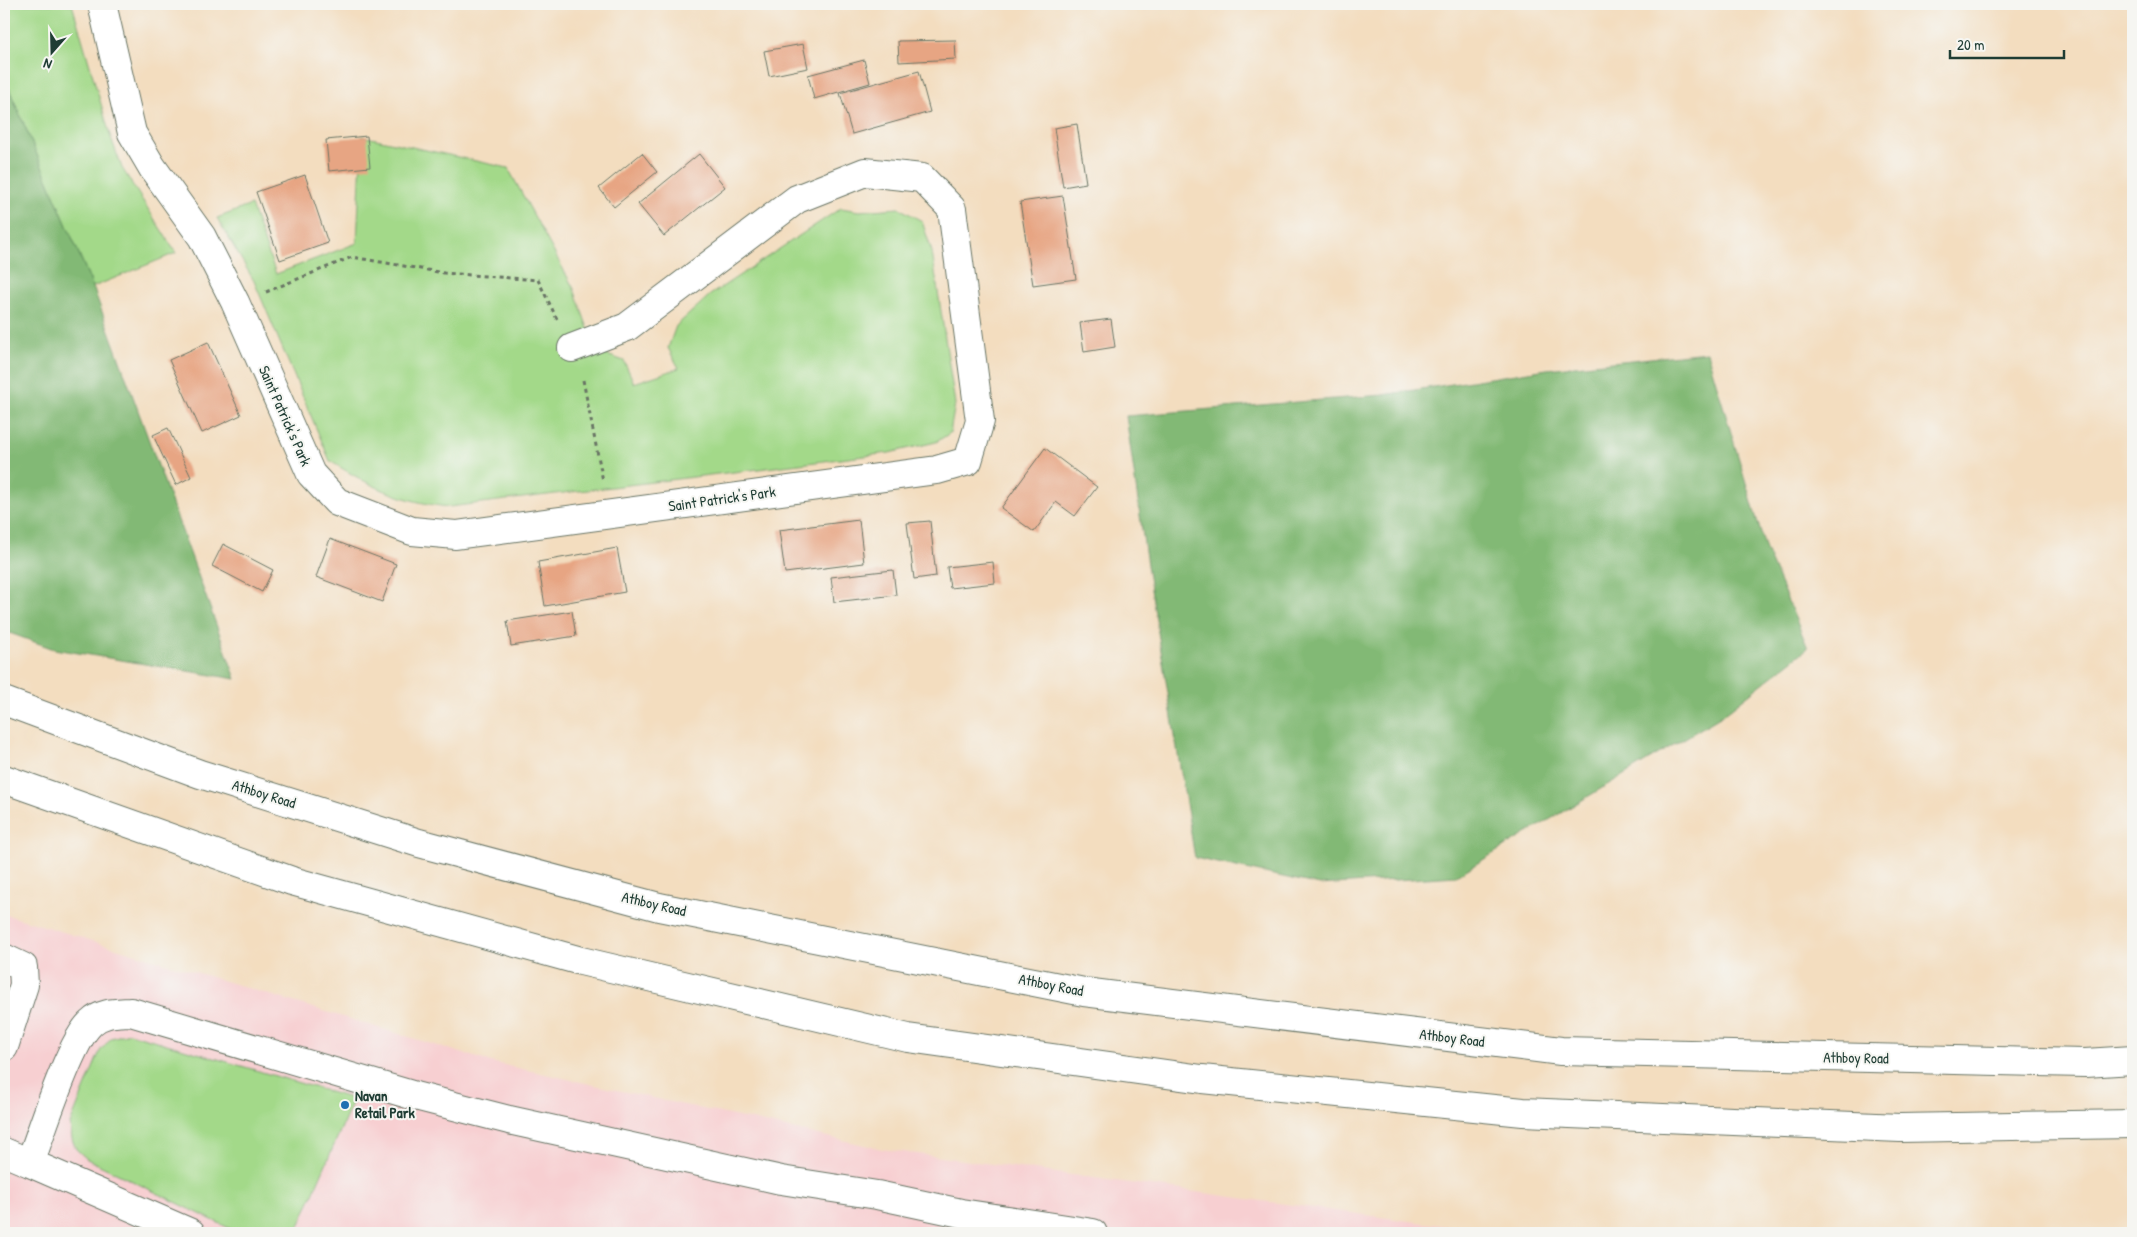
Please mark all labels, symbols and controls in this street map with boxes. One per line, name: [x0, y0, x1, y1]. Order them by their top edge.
north arrow: [28, 28, 78, 78]
scale bar: [1950, 28, 2063, 60]
text: 20 m: [1957, 34, 1984, 55]
text: N: [40, 54, 54, 75]
street label: Saint Patrick's Park: [254, 362, 317, 469]
street label: Saint Patrick's Park: [667, 481, 777, 516]
street label: Athboy Road: [230, 774, 299, 813]
street label: Athboy Road: [620, 886, 688, 921]
street label: Athboy Road: [1017, 968, 1085, 1001]
street label: Athboy Road: [1418, 1023, 1486, 1052]
street label: Athboy Road: [1823, 1046, 1889, 1069]
place label: Navan Retail Park: [355, 1085, 415, 1123]
marker: Navan Retail Park: [339, 1099, 351, 1111]

